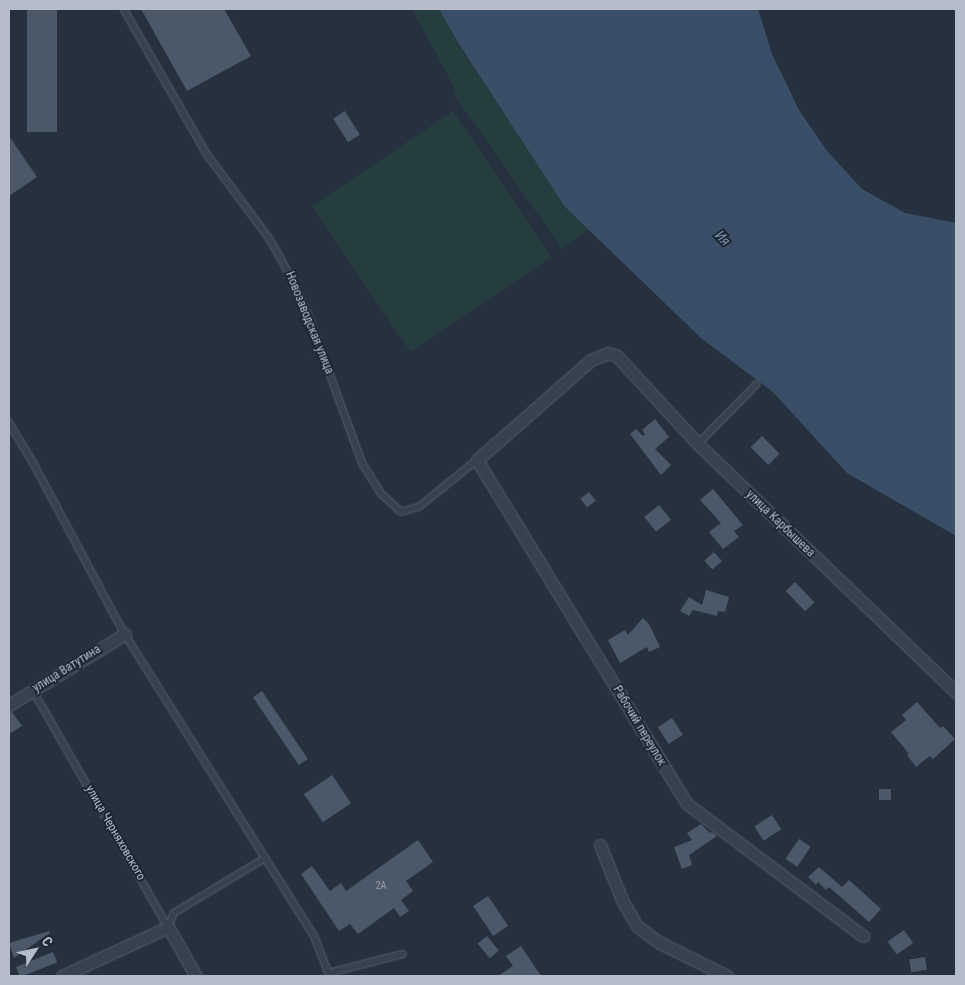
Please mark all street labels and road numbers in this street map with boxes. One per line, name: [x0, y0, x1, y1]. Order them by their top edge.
street label: Новозаводская улица: [282, 270, 336, 376]
street label: улица Карбышева: [743, 488, 817, 560]
street label: улица Ватутина: [30, 642, 104, 696]
street label: Рабочий переулок: [609, 683, 669, 769]
street label: улица Черняховского: [82, 783, 148, 883]

